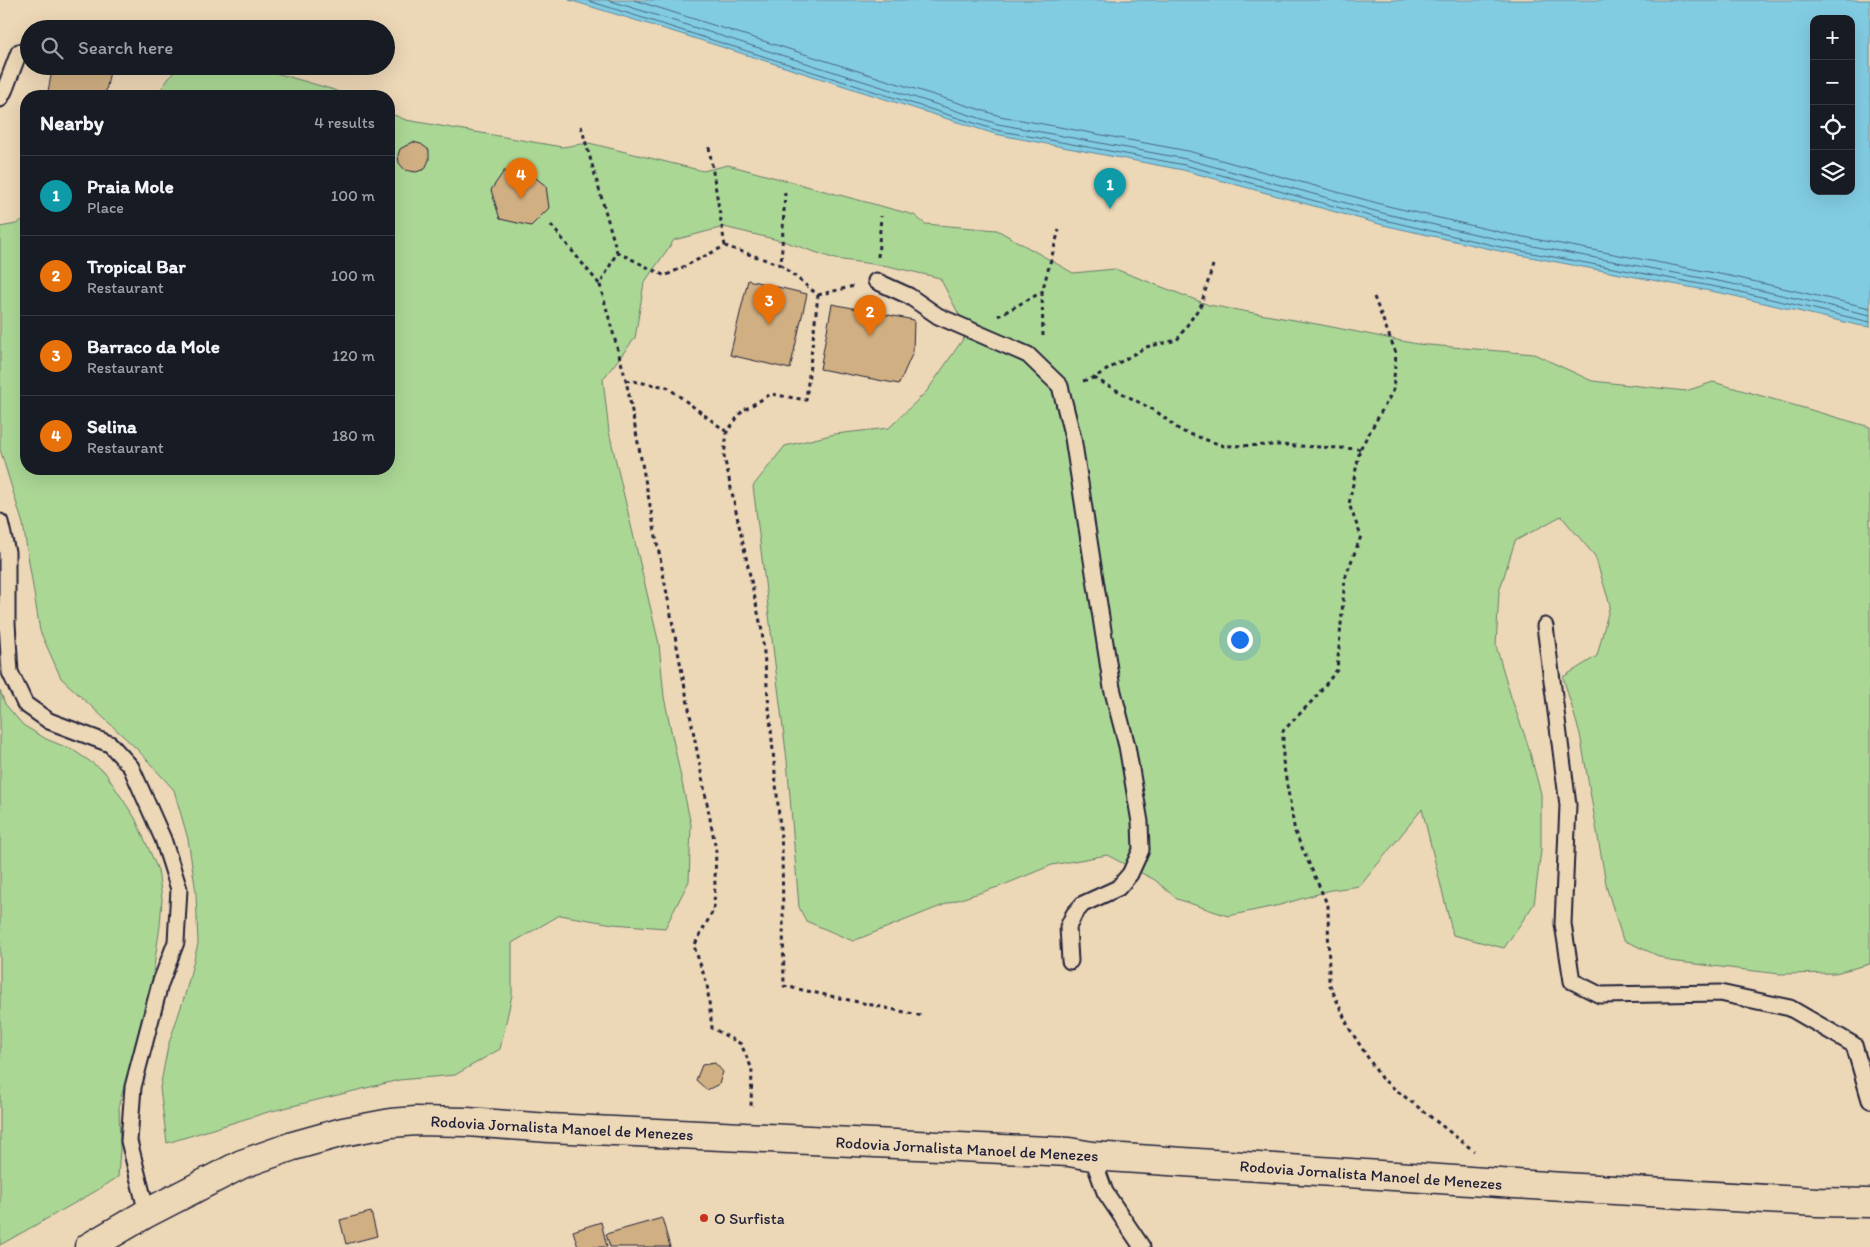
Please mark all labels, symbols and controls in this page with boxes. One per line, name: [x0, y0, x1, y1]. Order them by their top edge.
map controls: [1810, 15, 1855, 195]
button: +: [1810, 15, 1855, 60]
search box: [20, 20, 395, 75]
icon: search: [38, 34, 66, 62]
text: Search here: [78, 36, 173, 59]
button: −: [1810, 60, 1855, 105]
button: locate: [1810, 105, 1855, 150]
text: Nearby: [40, 110, 104, 135]
text: 4 results: [314, 113, 375, 132]
button: layers: [1810, 150, 1855, 195]
pin: 4: [505, 158, 537, 199]
pin: 1: [1094, 168, 1126, 209]
text: Praia Mole: [87, 175, 174, 198]
text: 1: [52, 186, 60, 205]
text: 100 m: [331, 186, 375, 205]
text: Place: [87, 198, 124, 217]
text: Tropical Bar: [87, 255, 186, 278]
text: 2: [52, 266, 60, 285]
text: 100 m: [331, 266, 375, 285]
text: Restaurant: [87, 278, 164, 297]
pin: 3: [753, 284, 785, 325]
pin: 2: [854, 295, 886, 336]
text: Barraco da Mole: [87, 335, 220, 358]
text: 3: [52, 346, 60, 365]
text: 120 m: [332, 346, 375, 365]
text: Restaurant: [87, 358, 164, 377]
text: Selina: [87, 415, 137, 438]
text: 4: [51, 426, 61, 445]
text: 180 m: [332, 426, 375, 445]
text: Restaurant: [87, 438, 164, 457]
your location: [1227, 627, 1253, 653]
street label: Rodovia Jornalista Manoel de Menezes: [430, 1112, 694, 1144]
street label: Rodovia Jornalista Manoel de Menezes: [835, 1133, 1099, 1165]
street label: Rodovia Jornalista Manoel de Menezes: [1239, 1156, 1503, 1194]
place label: O Surfista: [714, 1209, 785, 1228]
marker: O Surfista: [698, 1212, 710, 1224]

